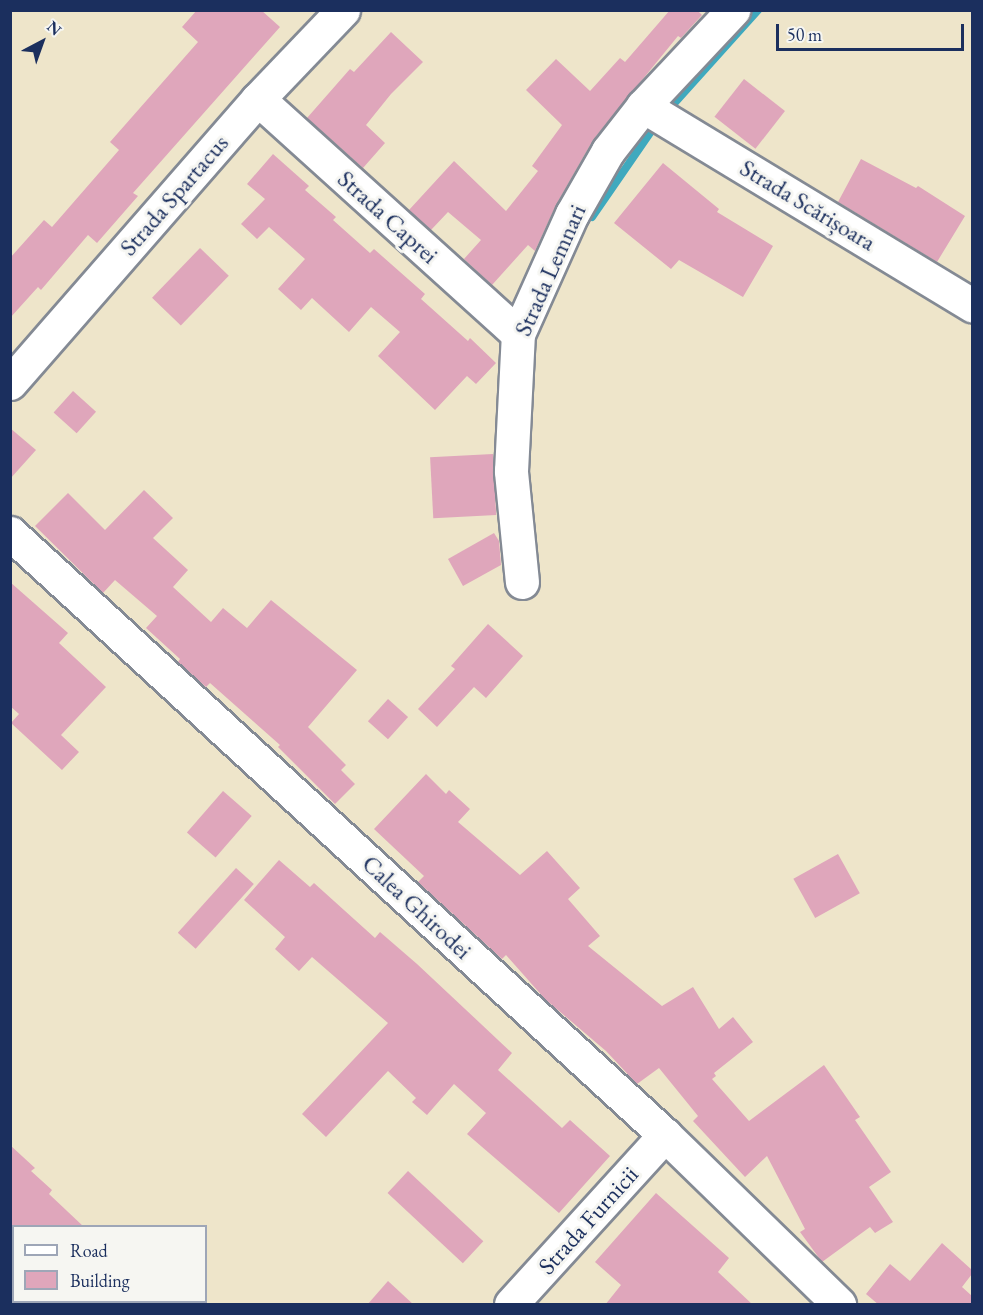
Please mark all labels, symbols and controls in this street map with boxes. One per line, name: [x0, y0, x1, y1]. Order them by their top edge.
north arrow: [12, 12, 72, 72]
scale bar: [779, 12, 966, 50]
text: N: [42, 16, 66, 40]
text: 50 m: [787, 23, 822, 46]
street label: Strada Spartacus: [114, 129, 234, 261]
street label: Strada Scărișoara: [735, 153, 881, 257]
street label: Strada Caprei: [332, 164, 444, 270]
street label: Strada Lemnari: [508, 200, 592, 340]
street label: Calea Ghirodei: [356, 849, 478, 965]
street label: Strada Furnicii: [532, 1160, 644, 1280]
legend: [12, 1225, 207, 1303]
text: Road: [70, 1239, 108, 1262]
text: Building: [70, 1269, 130, 1292]

